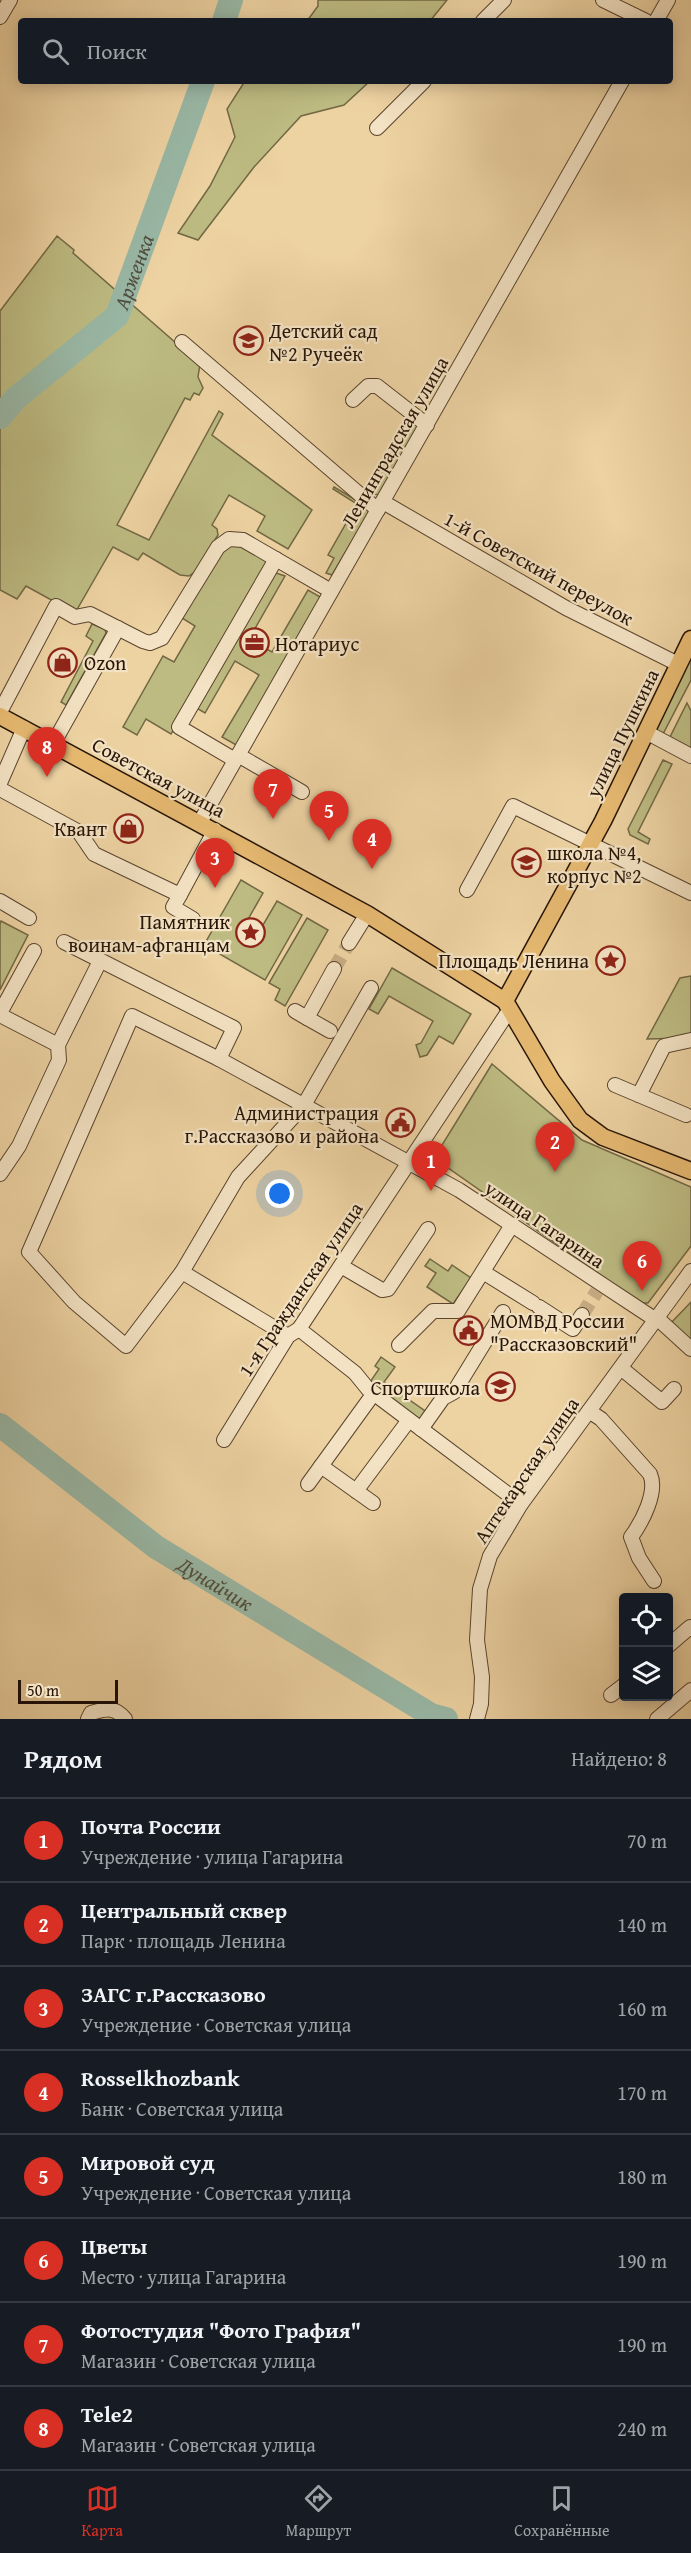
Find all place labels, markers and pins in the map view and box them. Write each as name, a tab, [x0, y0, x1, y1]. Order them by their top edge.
place label: Детский сад №2 Ручеёк	[268, 316, 378, 368]
school or university icon: Детский сад №2 Ручеёк	[232, 325, 264, 357]
office icon: Нотариус	[238, 627, 270, 659]
place label: Нотариус	[275, 629, 360, 658]
shop icon: Ozon	[47, 646, 79, 678]
place label: Ozon	[84, 648, 126, 677]
pin: 8	[28, 728, 66, 777]
pin: 7	[254, 770, 292, 819]
pin: 5	[310, 792, 348, 841]
shop icon: Квант	[112, 812, 144, 844]
place label: Квант	[54, 814, 107, 843]
pin: 4	[352, 820, 392, 869]
pin: 3	[196, 838, 234, 888]
place label: школа №4, корпус №2	[547, 838, 642, 890]
school or university icon: школа №4, корпус №2	[510, 847, 542, 879]
place label: Памятник воинам-афганцам	[68, 907, 231, 959]
place icon: Памятник воинам-афганцам	[235, 916, 267, 948]
place icon: Площадь Ленина	[594, 944, 626, 976]
place label: Площадь Ленина	[439, 946, 589, 975]
place label: Администрация г.Рассказово и района	[185, 1098, 379, 1150]
public building icon: Администрация г.Рассказово и района	[384, 1107, 416, 1139]
pin: 2	[536, 1122, 574, 1172]
pin: 1	[412, 1142, 450, 1191]
pin: 6	[622, 1242, 662, 1291]
place label: МОМВД России "Рассказовский"	[490, 1306, 637, 1358]
public building icon: МОМВД России "Рассказовский"	[453, 1315, 485, 1347]
school or university icon: Спортшкола	[485, 1371, 517, 1403]
place label: Спортшкола	[371, 1373, 480, 1402]

